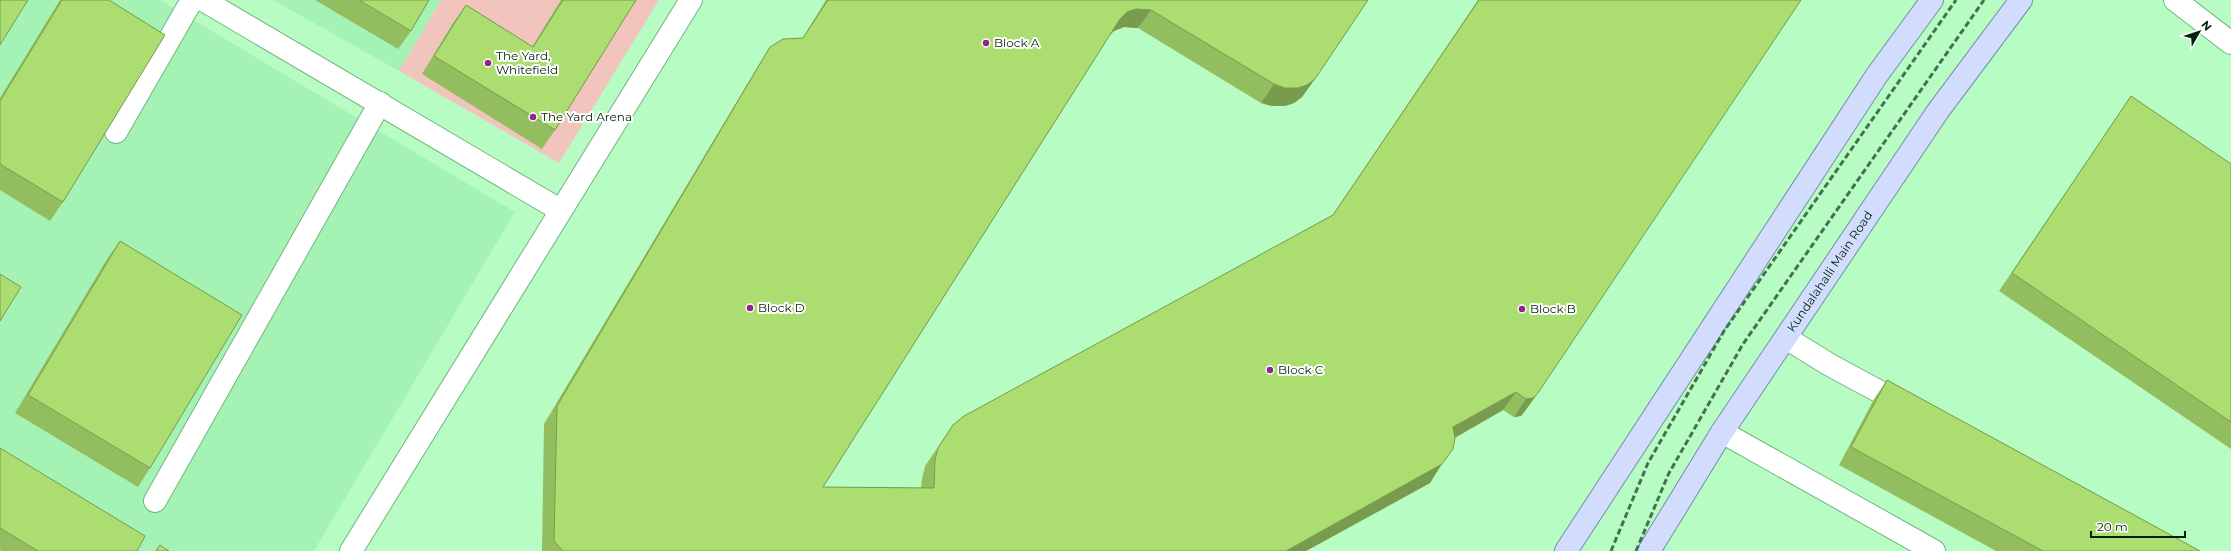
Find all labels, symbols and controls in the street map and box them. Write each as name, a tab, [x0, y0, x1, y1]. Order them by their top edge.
north arrow	[2179, 12, 2219, 52]
text: N	[2199, 18, 2215, 34]
place label: Block A	[994, 35, 1040, 50]
marker: Block A	[981, 38, 991, 48]
place label: The Yard, Whitefield	[496, 48, 558, 77]
marker: The Yard, Whitefield	[483, 58, 493, 68]
place label: The Yard Arena	[541, 109, 632, 124]
marker: The Yard Arena	[528, 112, 538, 122]
street label: Kundalahalli Main Road	[1784, 208, 1876, 335]
place label: Block D	[758, 300, 805, 315]
place label: Block B	[1530, 301, 1576, 316]
marker: Block D	[745, 303, 755, 313]
marker: Block B	[1517, 304, 1527, 314]
place label: Block C	[1278, 362, 1324, 377]
marker: Block C	[1265, 365, 1275, 375]
scale bar	[2091, 513, 2185, 539]
text: 20 m	[2097, 519, 2128, 534]

